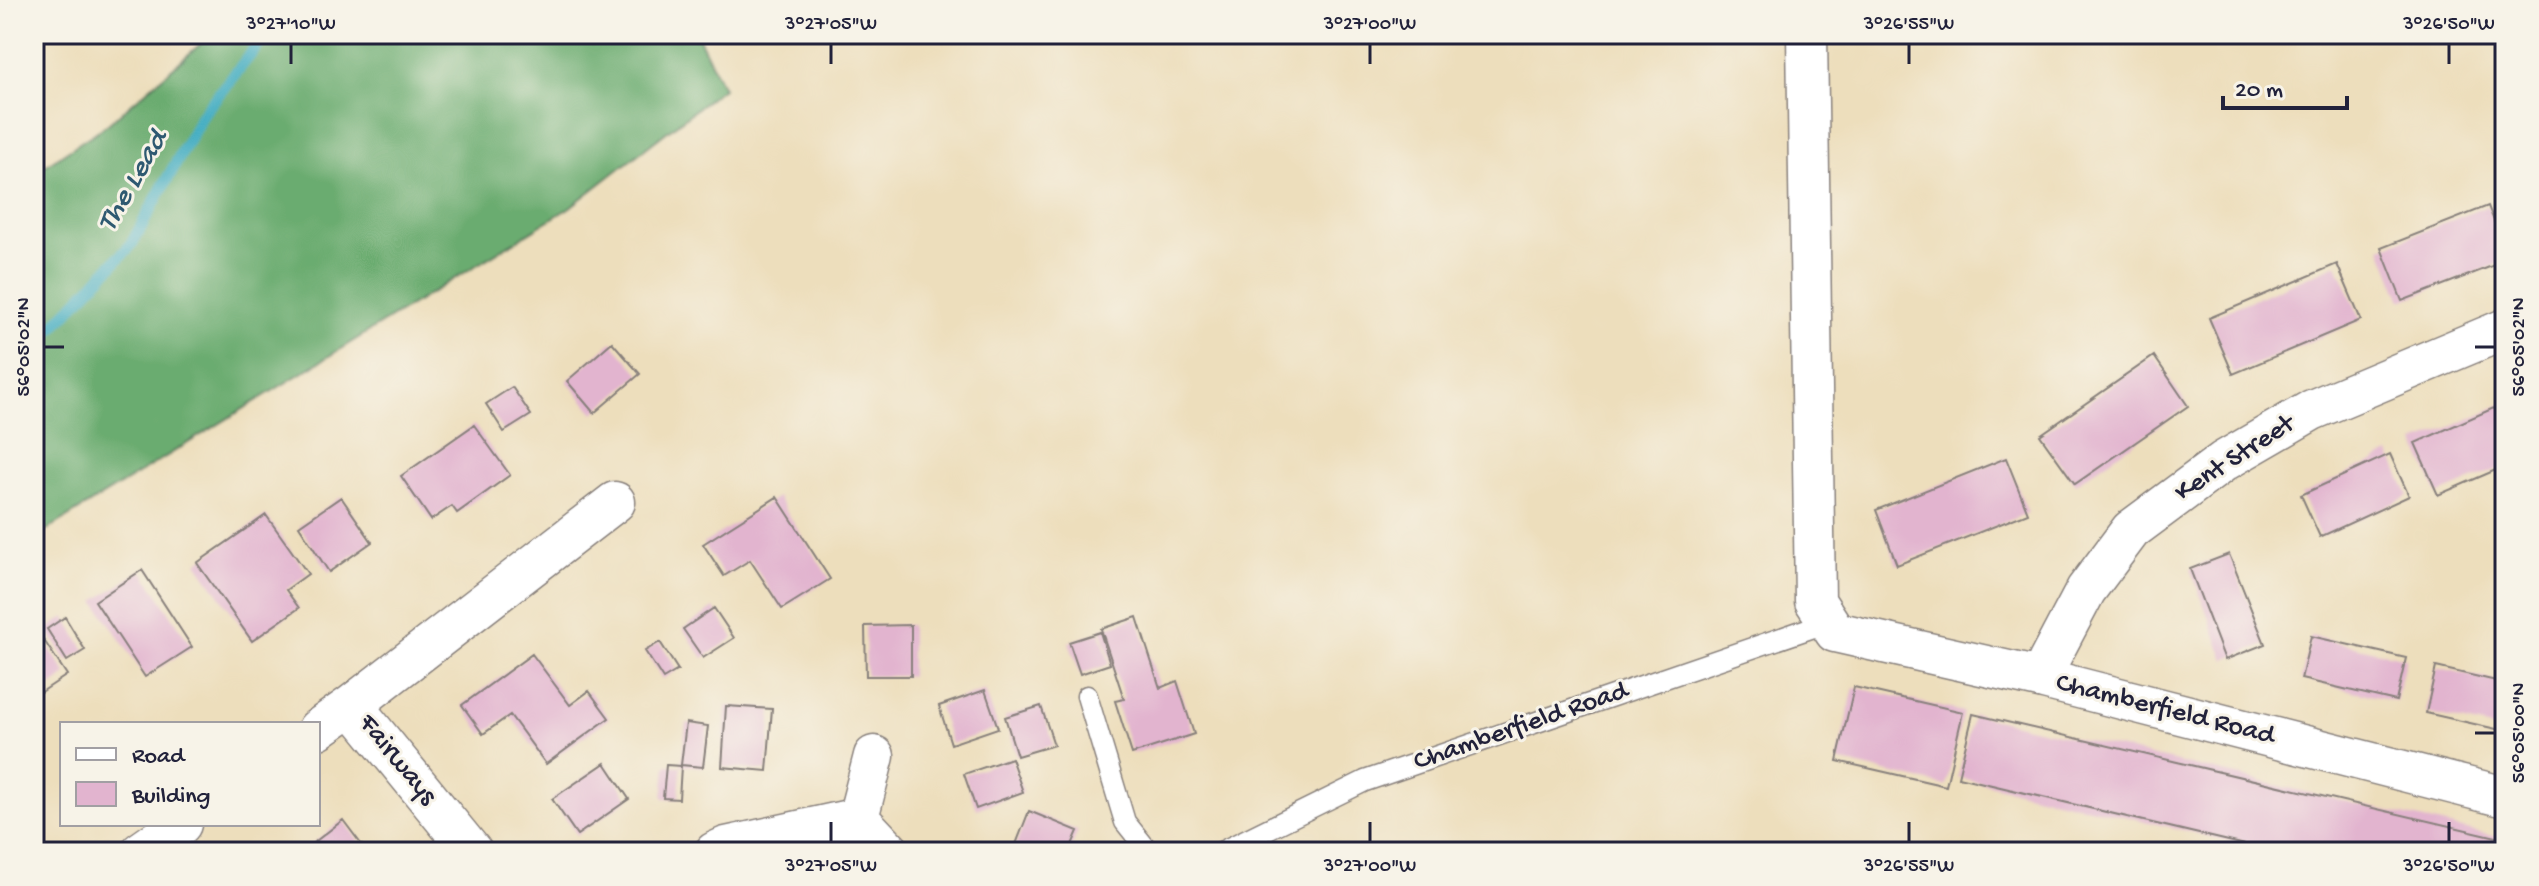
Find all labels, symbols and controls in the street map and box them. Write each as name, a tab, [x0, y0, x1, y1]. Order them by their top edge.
text: 3°27'10"W	[245, 14, 336, 37]
text: 3°27'05"W	[784, 14, 877, 37]
text: 3°27'00"W	[1323, 14, 1416, 37]
text: 3°26'55"W	[1863, 14, 1954, 37]
text: 3°26'50"W	[2402, 14, 2495, 37]
scale bar	[2223, 60, 2347, 110]
text: 20 m	[2235, 77, 2283, 106]
water label: The Lead	[91, 122, 179, 239]
text: 56°05'02"N	[14, 297, 37, 397]
text: 56°05'02"N	[2509, 297, 2532, 397]
street label: Kent Street	[2169, 407, 2303, 510]
street label: Chamberfield Road	[2052, 667, 2280, 754]
street label: Chamberfield Road	[1410, 674, 1635, 779]
text: 56°05'00"N	[2509, 683, 2532, 783]
street label: Fairways	[350, 707, 444, 813]
legend	[60, 722, 320, 826]
text: Road	[132, 743, 186, 772]
text: Building	[131, 783, 210, 812]
text: 3°27'05"W	[784, 856, 877, 879]
text: 3°27'00"W	[1323, 856, 1416, 879]
text: 3°26'55"W	[1863, 856, 1954, 879]
text: 3°26'50"W	[2402, 856, 2495, 879]

